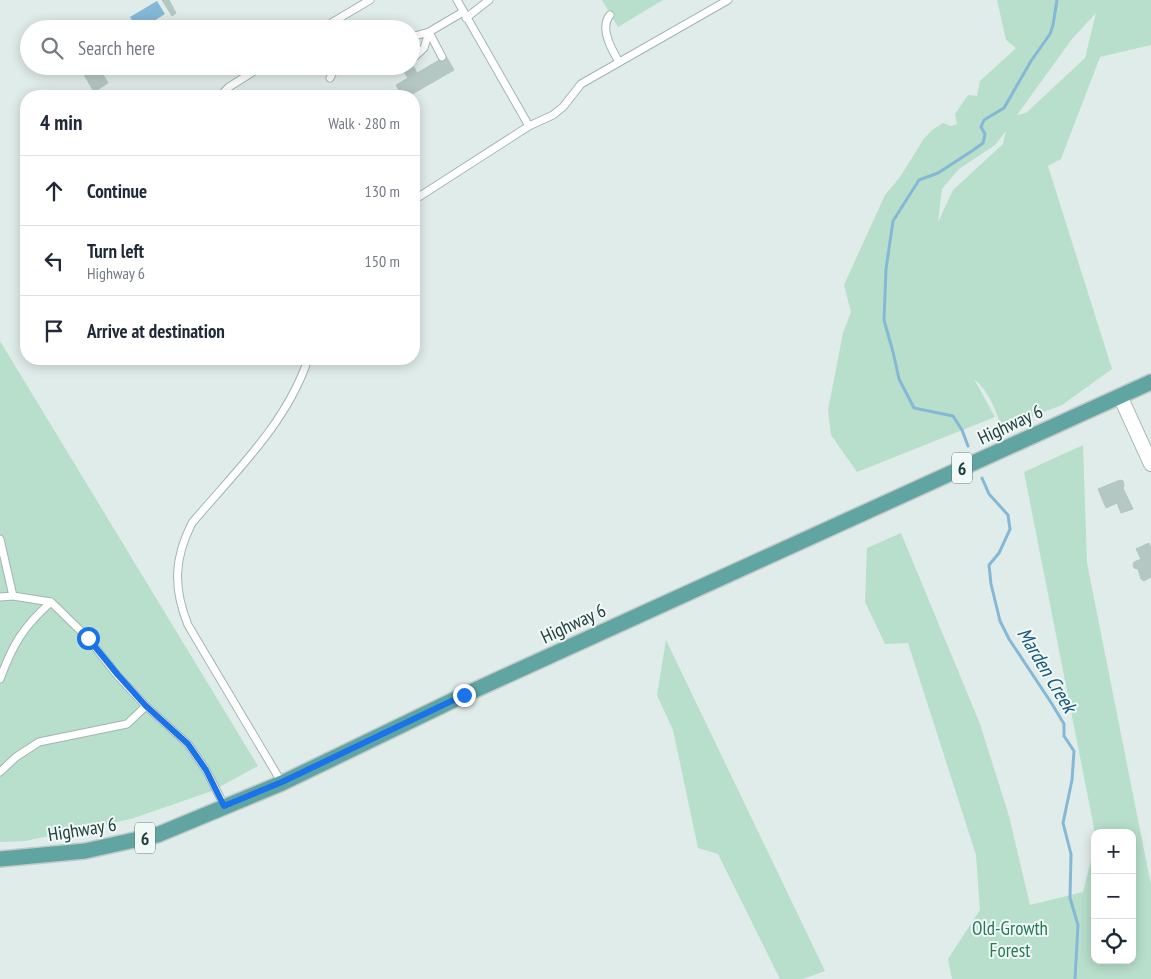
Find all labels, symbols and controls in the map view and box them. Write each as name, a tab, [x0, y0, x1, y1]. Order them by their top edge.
search box	[20, 20, 420, 75]
icon: search	[38, 34, 66, 62]
text: Search here	[78, 36, 155, 60]
text: 4 min	[40, 109, 82, 136]
text: Walk · 280 m	[328, 113, 400, 133]
icon: ahead	[40, 177, 68, 205]
text: Continue	[87, 179, 147, 203]
text: 130 m	[365, 181, 400, 201]
text: Turn left	[87, 239, 144, 263]
icon: left	[40, 247, 68, 275]
text: 150 m	[365, 251, 400, 271]
text: Highway 6	[87, 263, 145, 283]
icon: arrive	[40, 317, 68, 345]
text: Arrive at destination	[87, 319, 225, 343]
street label: Highway 6	[974, 399, 1046, 449]
road number: 6	[952, 452, 972, 483]
street label: Highway 6	[537, 598, 609, 648]
water label: Marden Creek	[1011, 623, 1084, 719]
route start	[77, 627, 100, 650]
route end	[453, 684, 476, 707]
street label: Highway 6	[46, 812, 118, 846]
road number: 6	[135, 822, 155, 854]
map controls	[1091, 829, 1136, 964]
button: +	[1091, 829, 1136, 874]
button: −	[1091, 874, 1136, 919]
park label: Old-Growth Forest	[972, 916, 1048, 962]
button: locate	[1091, 919, 1136, 964]

